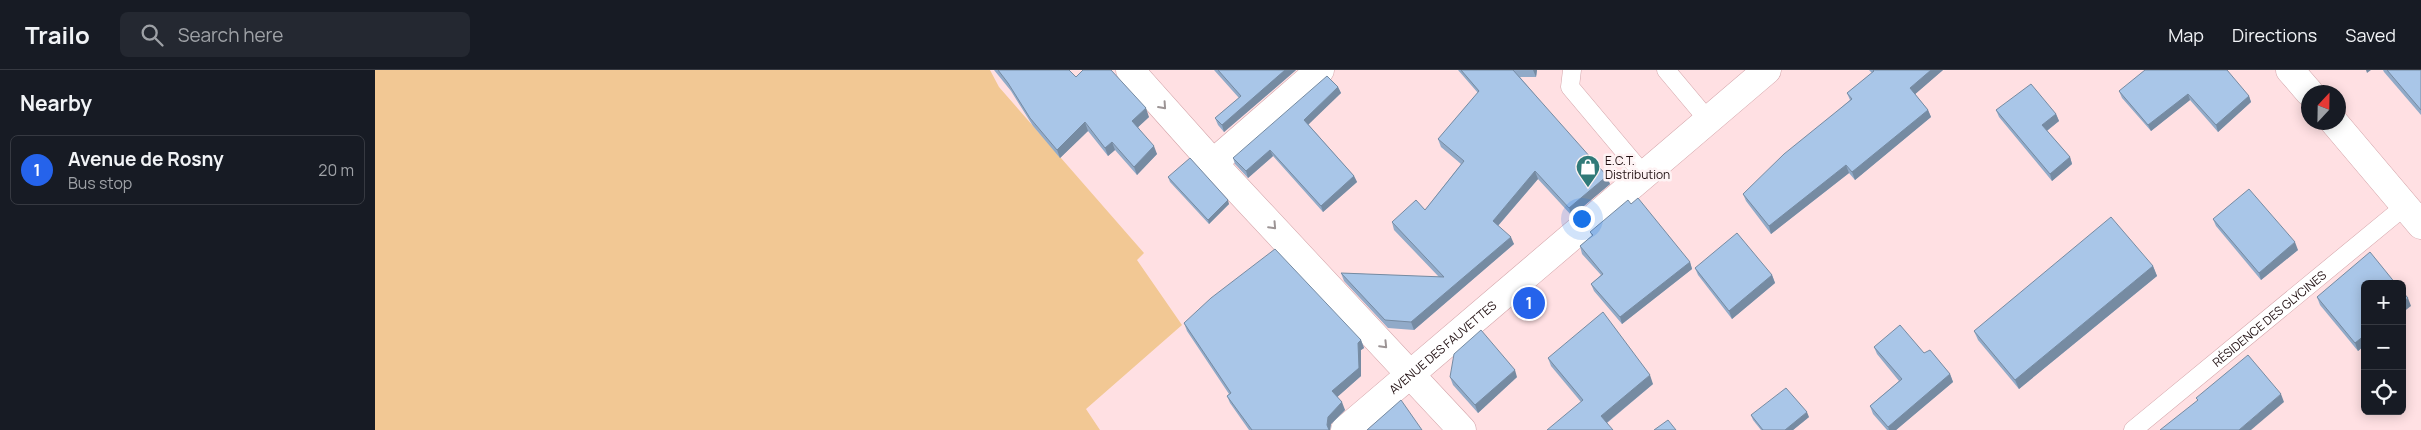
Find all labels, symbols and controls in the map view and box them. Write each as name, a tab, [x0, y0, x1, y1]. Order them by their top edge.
search box	[120, 12, 470, 57]
text: Trailo	[25, 18, 90, 51]
icon: search	[138, 21, 166, 49]
text: Search here	[178, 22, 283, 48]
text: Map	[2168, 23, 2204, 47]
text: Directions	[2232, 23, 2317, 47]
text: Saved	[2345, 23, 2396, 47]
north arrow	[2301, 85, 2346, 130]
text: Nearby	[20, 89, 92, 117]
one-way arrow	[1157, 101, 1166, 110]
text: Avenue de Rosny	[68, 146, 224, 172]
place label: E.C.T. Distribution	[1605, 152, 1670, 183]
shop icon: E.C.T. Distribution	[1575, 154, 1601, 188]
text: 1	[33, 159, 41, 181]
text: 20 m	[318, 159, 354, 181]
text: Bus stop	[68, 172, 132, 194]
your location	[1569, 206, 1595, 232]
one-way arrow	[1267, 220, 1276, 229]
street label: RÉSIDENCE DES GLYCINES	[2208, 266, 2329, 370]
map controls	[2361, 280, 2406, 415]
button: +	[2361, 280, 2406, 325]
pin: 1	[1513, 284, 1545, 322]
street label: AVENUE DES FAUVETTES	[1385, 296, 1500, 398]
button: −	[2361, 325, 2406, 370]
one-way arrow	[1378, 339, 1387, 348]
button: locate	[2361, 370, 2406, 415]

